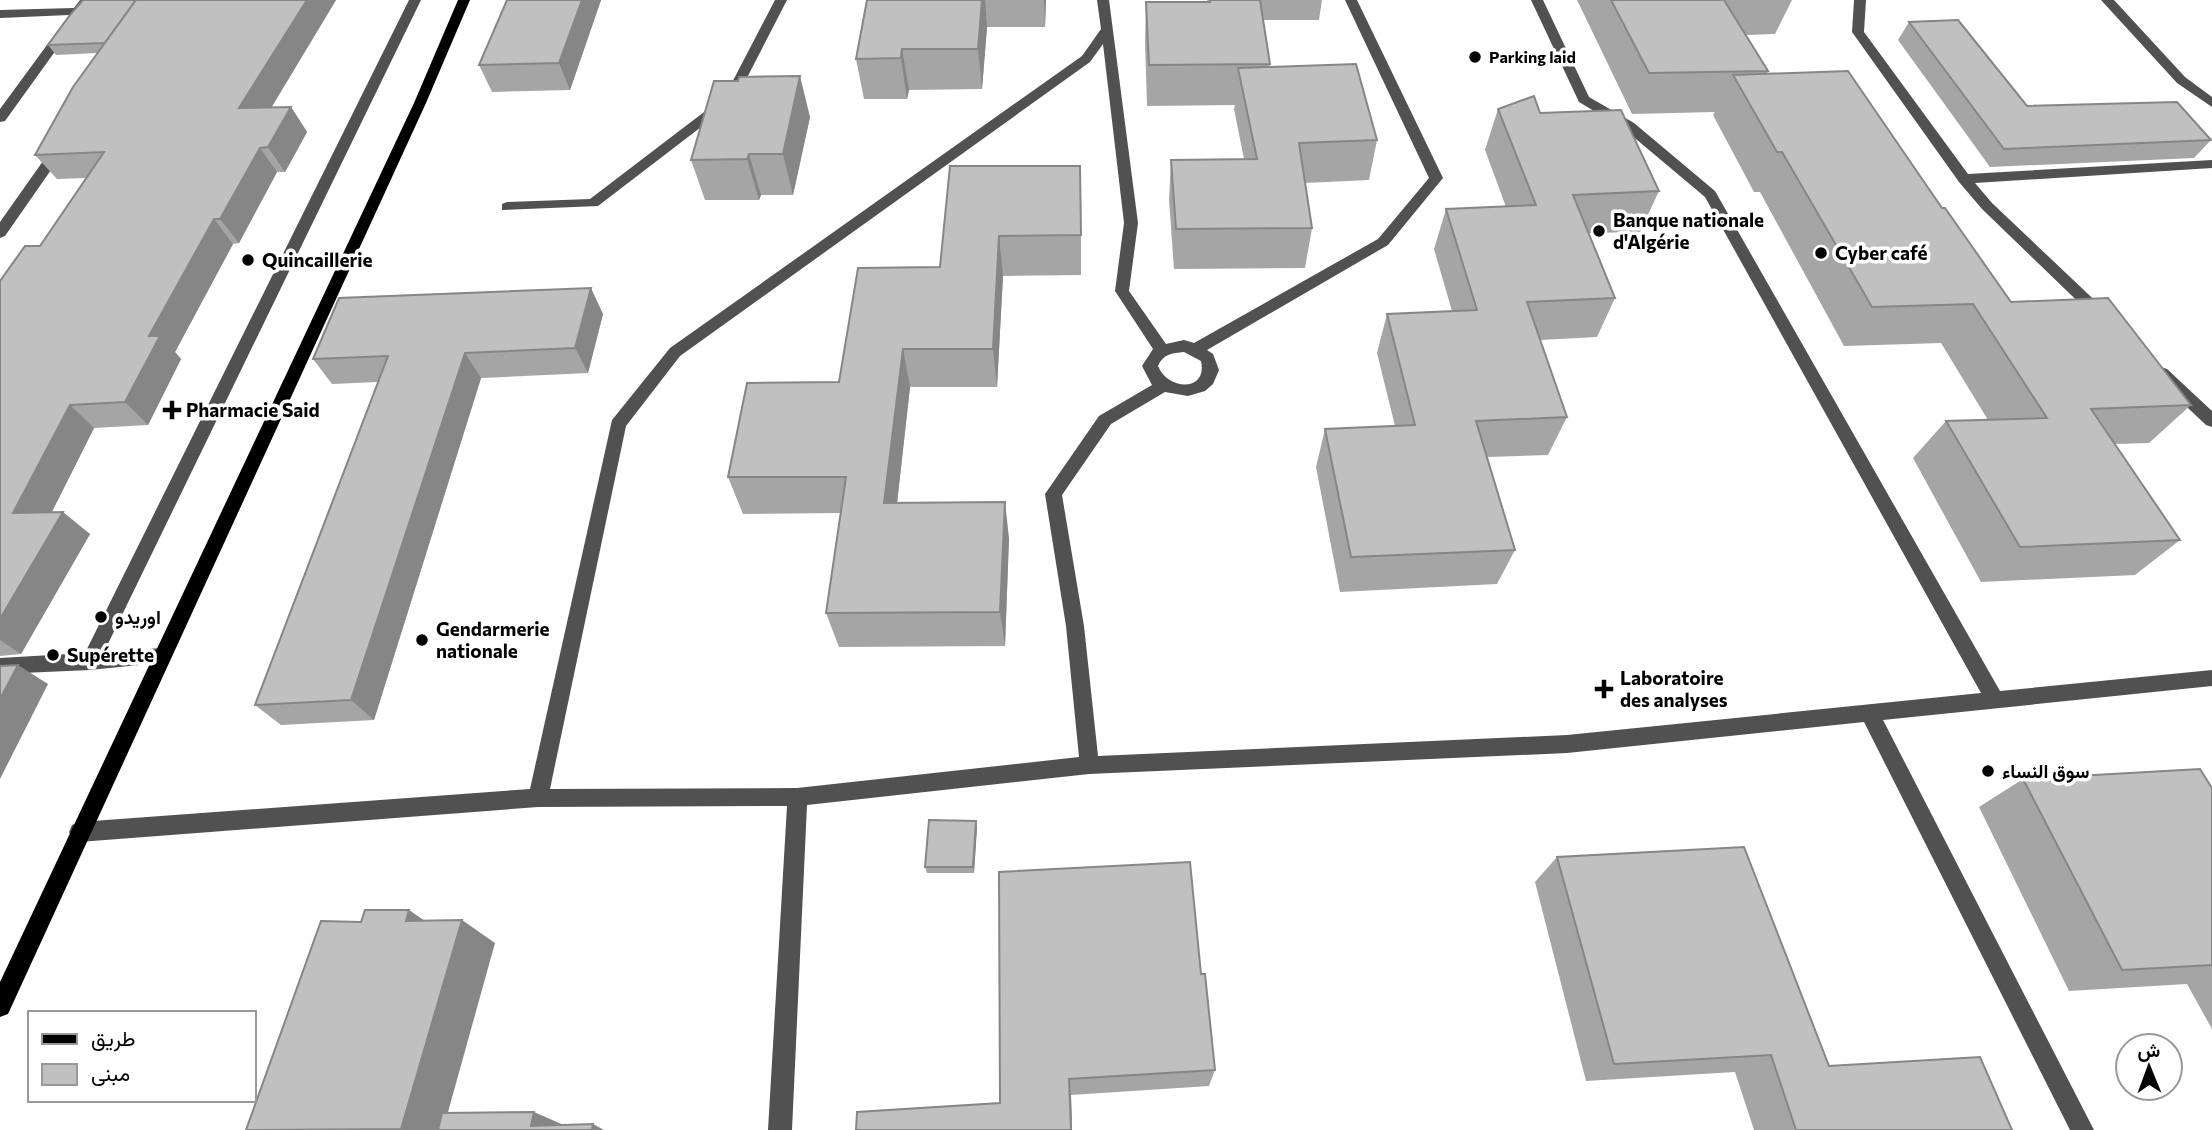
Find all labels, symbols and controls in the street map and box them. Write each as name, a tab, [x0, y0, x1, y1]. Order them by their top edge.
place label: Parking laid	[1489, 47, 1576, 66]
marker: Parking laid	[1467, 49, 1483, 65]
place label: Banque nationale d'Algérie	[1613, 208, 1764, 253]
marker: Banque nationale d'Algérie	[1591, 223, 1607, 239]
place label: Cyber café	[1835, 241, 1927, 264]
marker: Cyber café	[1813, 245, 1829, 261]
place label: Quincaillerie	[262, 248, 373, 271]
marker: Quincaillerie	[240, 252, 256, 268]
place label: Pharmacie Said	[186, 398, 320, 421]
marker: Pharmacie Said	[164, 402, 180, 418]
place label: اوريدو	[115, 605, 161, 630]
marker: اوريدو	[93, 609, 109, 625]
place label: Gendarmerie nationale	[436, 617, 550, 662]
marker: Gendarmerie nationale	[414, 632, 430, 648]
place label: Supérette	[67, 643, 154, 666]
marker: Supérette	[45, 647, 61, 663]
place label: Laboratoire des analyses	[1620, 666, 1728, 711]
marker: Laboratoire des analyses	[1594, 679, 1614, 699]
place label: سوق النساء	[2002, 759, 2089, 784]
marker: سوق النساء	[1980, 763, 1996, 779]
legend	[28, 1011, 256, 1102]
text: طريق	[91, 1025, 136, 1052]
north arrow	[2114, 1032, 2184, 1102]
text: ش	[2137, 1038, 2160, 1062]
text: مبنى	[91, 1060, 130, 1086]

